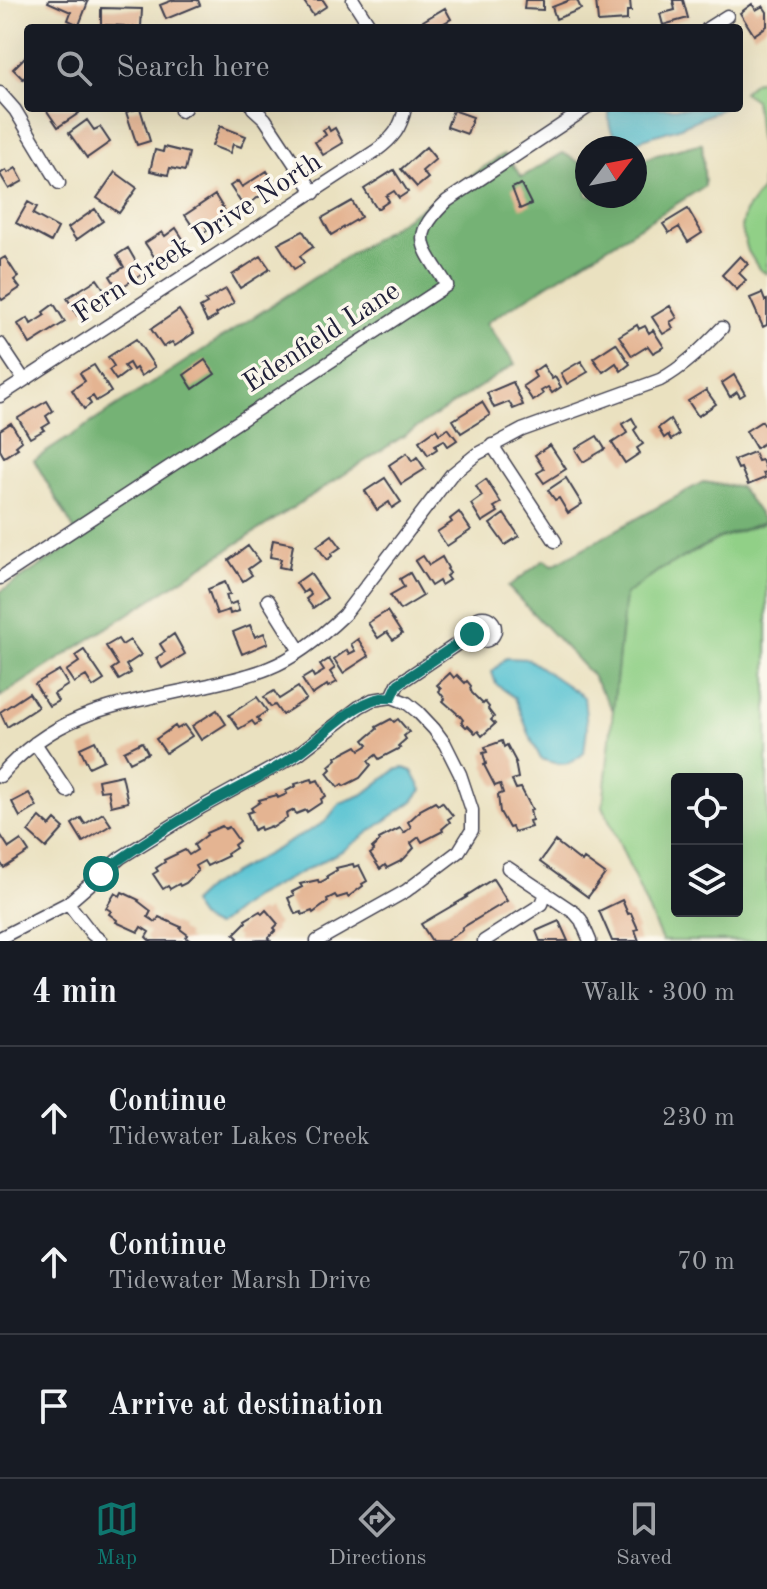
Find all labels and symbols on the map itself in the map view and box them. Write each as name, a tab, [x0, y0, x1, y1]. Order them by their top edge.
north arrow	[575, 136, 647, 208]
street label: Fern Creek Drive North	[69, 148, 327, 330]
street label: Edenfield Lane	[239, 277, 405, 399]
route end	[454, 616, 490, 652]
route start	[83, 856, 119, 892]

